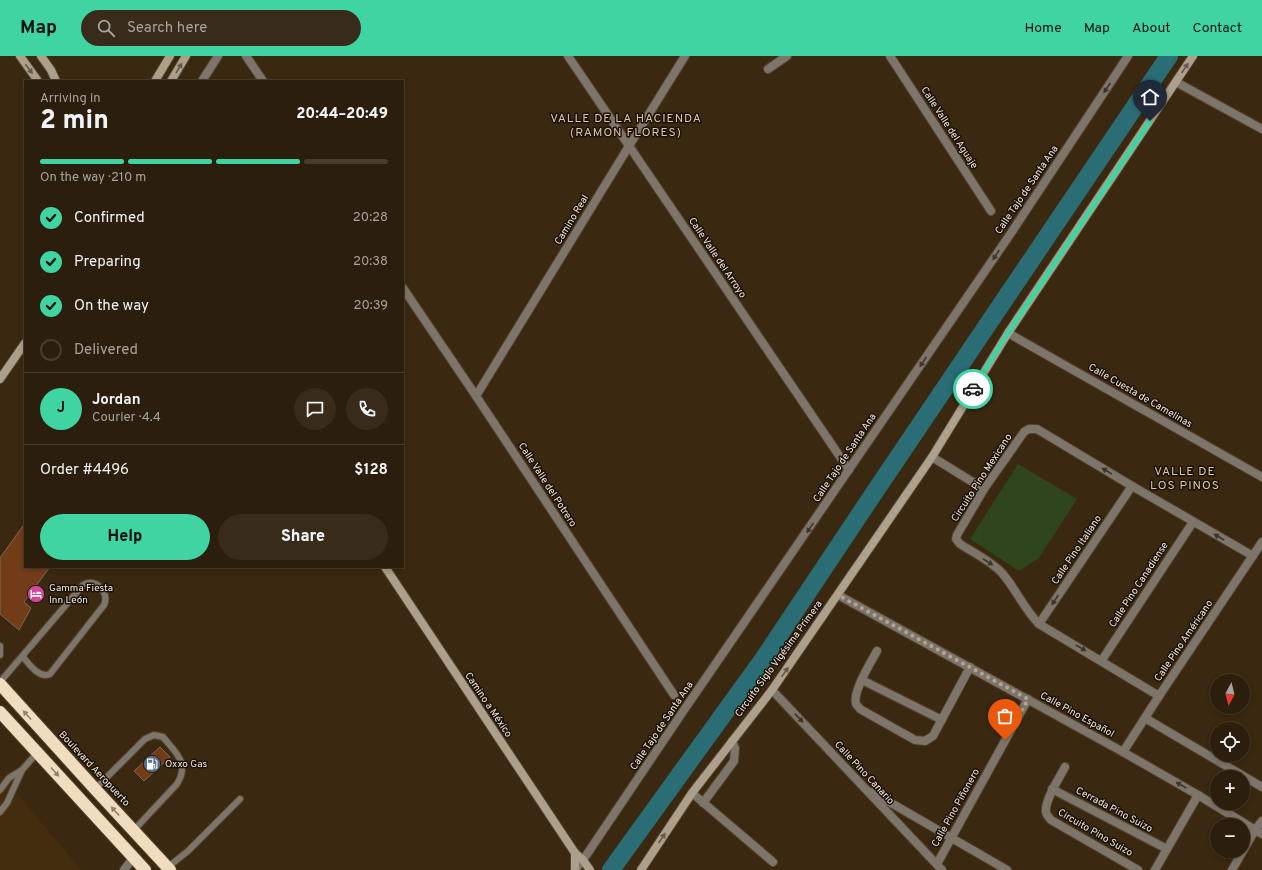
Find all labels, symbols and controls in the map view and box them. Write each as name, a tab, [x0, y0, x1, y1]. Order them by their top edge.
search box	[81, 10, 361, 46]
text: Map	[20, 16, 57, 40]
icon: search	[95, 17, 117, 39]
text: Search here	[127, 19, 207, 38]
text: Home	[1025, 20, 1062, 37]
text: Map	[1084, 20, 1110, 37]
text: About	[1132, 20, 1171, 37]
text: Contact	[1193, 20, 1242, 37]
one-way arrow	[25, 63, 33, 74]
one-way arrow	[175, 63, 182, 74]
one-way arrow	[1181, 63, 1189, 73]
pin	[1133, 80, 1167, 121]
one-way arrow	[1103, 83, 1110, 94]
street label: Calle Valle del Aguaje	[918, 84, 980, 172]
icon: home	[1139, 86, 1161, 108]
text: Arriving in	[40, 91, 101, 107]
text: 2 min	[40, 105, 109, 138]
text: 20:44–20:49	[296, 105, 388, 124]
district label: VALLE DE LA HACIENDA (RAMON FLORES)	[550, 111, 702, 141]
street label: Calle Tajo de Santa Ana	[992, 143, 1062, 237]
text: On the way · 210 m	[40, 170, 146, 186]
street label: Camino Real	[552, 193, 592, 247]
icon: check	[40, 207, 62, 229]
text: Confirmed	[74, 209, 145, 228]
text: 20:28	[353, 210, 388, 226]
street label: Calle Valle del Arroyo	[685, 215, 749, 301]
one-way arrow	[992, 250, 1000, 260]
icon: check	[40, 251, 62, 273]
text: Preparing	[74, 253, 141, 272]
text: 20:38	[353, 254, 388, 270]
icon: check	[40, 295, 62, 317]
text: On the way	[74, 297, 149, 316]
text: 20:39	[353, 298, 388, 314]
text: Delivered	[74, 341, 138, 360]
one-way arrow	[919, 357, 926, 368]
street label: Calle Cuesta de Camelinas	[1086, 361, 1195, 431]
courier	[953, 369, 993, 409]
icon: car	[962, 378, 984, 400]
button: chat	[294, 388, 336, 430]
button: phone	[346, 388, 388, 430]
text: Jordan	[92, 391, 141, 410]
text: J	[57, 399, 65, 418]
text: Courier · 4.4	[92, 410, 161, 426]
street label: Calle Tajo de Santa Ana	[810, 411, 880, 505]
street label: Circuito Pino Mexicano	[949, 431, 1016, 524]
street label: Calle Valle del Potrero	[515, 440, 579, 530]
text: Order #4496	[40, 461, 129, 480]
text: $128	[354, 461, 388, 480]
district label: VALLE DE LOS PINOS	[1150, 464, 1220, 494]
one-way arrow	[1101, 468, 1113, 475]
street label: Calle Pino Italiano	[1049, 512, 1105, 587]
button: Help	[40, 514, 210, 560]
button: Share	[218, 514, 388, 560]
one-way arrow	[806, 522, 814, 533]
one-way arrow	[1213, 533, 1225, 540]
street label: Calle Pino Canadiense	[1106, 540, 1172, 630]
one-way arrow	[983, 558, 993, 566]
place label: Gamma Fiesta Inn León	[49, 582, 113, 607]
hotel icon: Gamma Fiesta Inn León	[26, 584, 46, 604]
one-way arrow	[1051, 595, 1059, 605]
street label: Calle Pino Américano	[1152, 597, 1216, 684]
street label: Circuito Siglo Vigésima Primera	[732, 598, 826, 720]
one-way arrow	[1075, 645, 1087, 652]
one-way arrow	[781, 667, 789, 677]
street label: Camino a México	[461, 670, 515, 740]
north arrow	[1210, 674, 1250, 714]
map controls	[1210, 674, 1250, 858]
street label: Calle Tajo de Santa Ana	[627, 679, 697, 773]
street label: Calle Pino Español	[1038, 689, 1116, 741]
pin	[988, 699, 1022, 740]
icon: bag	[994, 705, 1016, 727]
one-way arrow	[23, 709, 32, 720]
one-way arrow	[794, 714, 803, 723]
button: locate	[1210, 722, 1250, 762]
street label: Boulevard Aeropuerto	[56, 729, 133, 810]
street label: Calle Pino Canario	[831, 739, 897, 808]
fuel station icon: Oxxo Gas	[142, 754, 162, 774]
place label: Oxxo Gas	[165, 758, 207, 771]
one-way arrow	[50, 766, 59, 777]
street label: Calle Pino Piñonero	[929, 766, 983, 850]
button: +	[1210, 770, 1250, 810]
one-way arrow	[1175, 781, 1187, 788]
street label: Cerrada Pino Suizo	[1073, 784, 1155, 836]
one-way arrow	[110, 806, 120, 816]
street label: Circuito Pino Suizo	[1055, 806, 1135, 860]
button: −	[1210, 818, 1250, 858]
one-way arrow	[659, 832, 666, 843]

